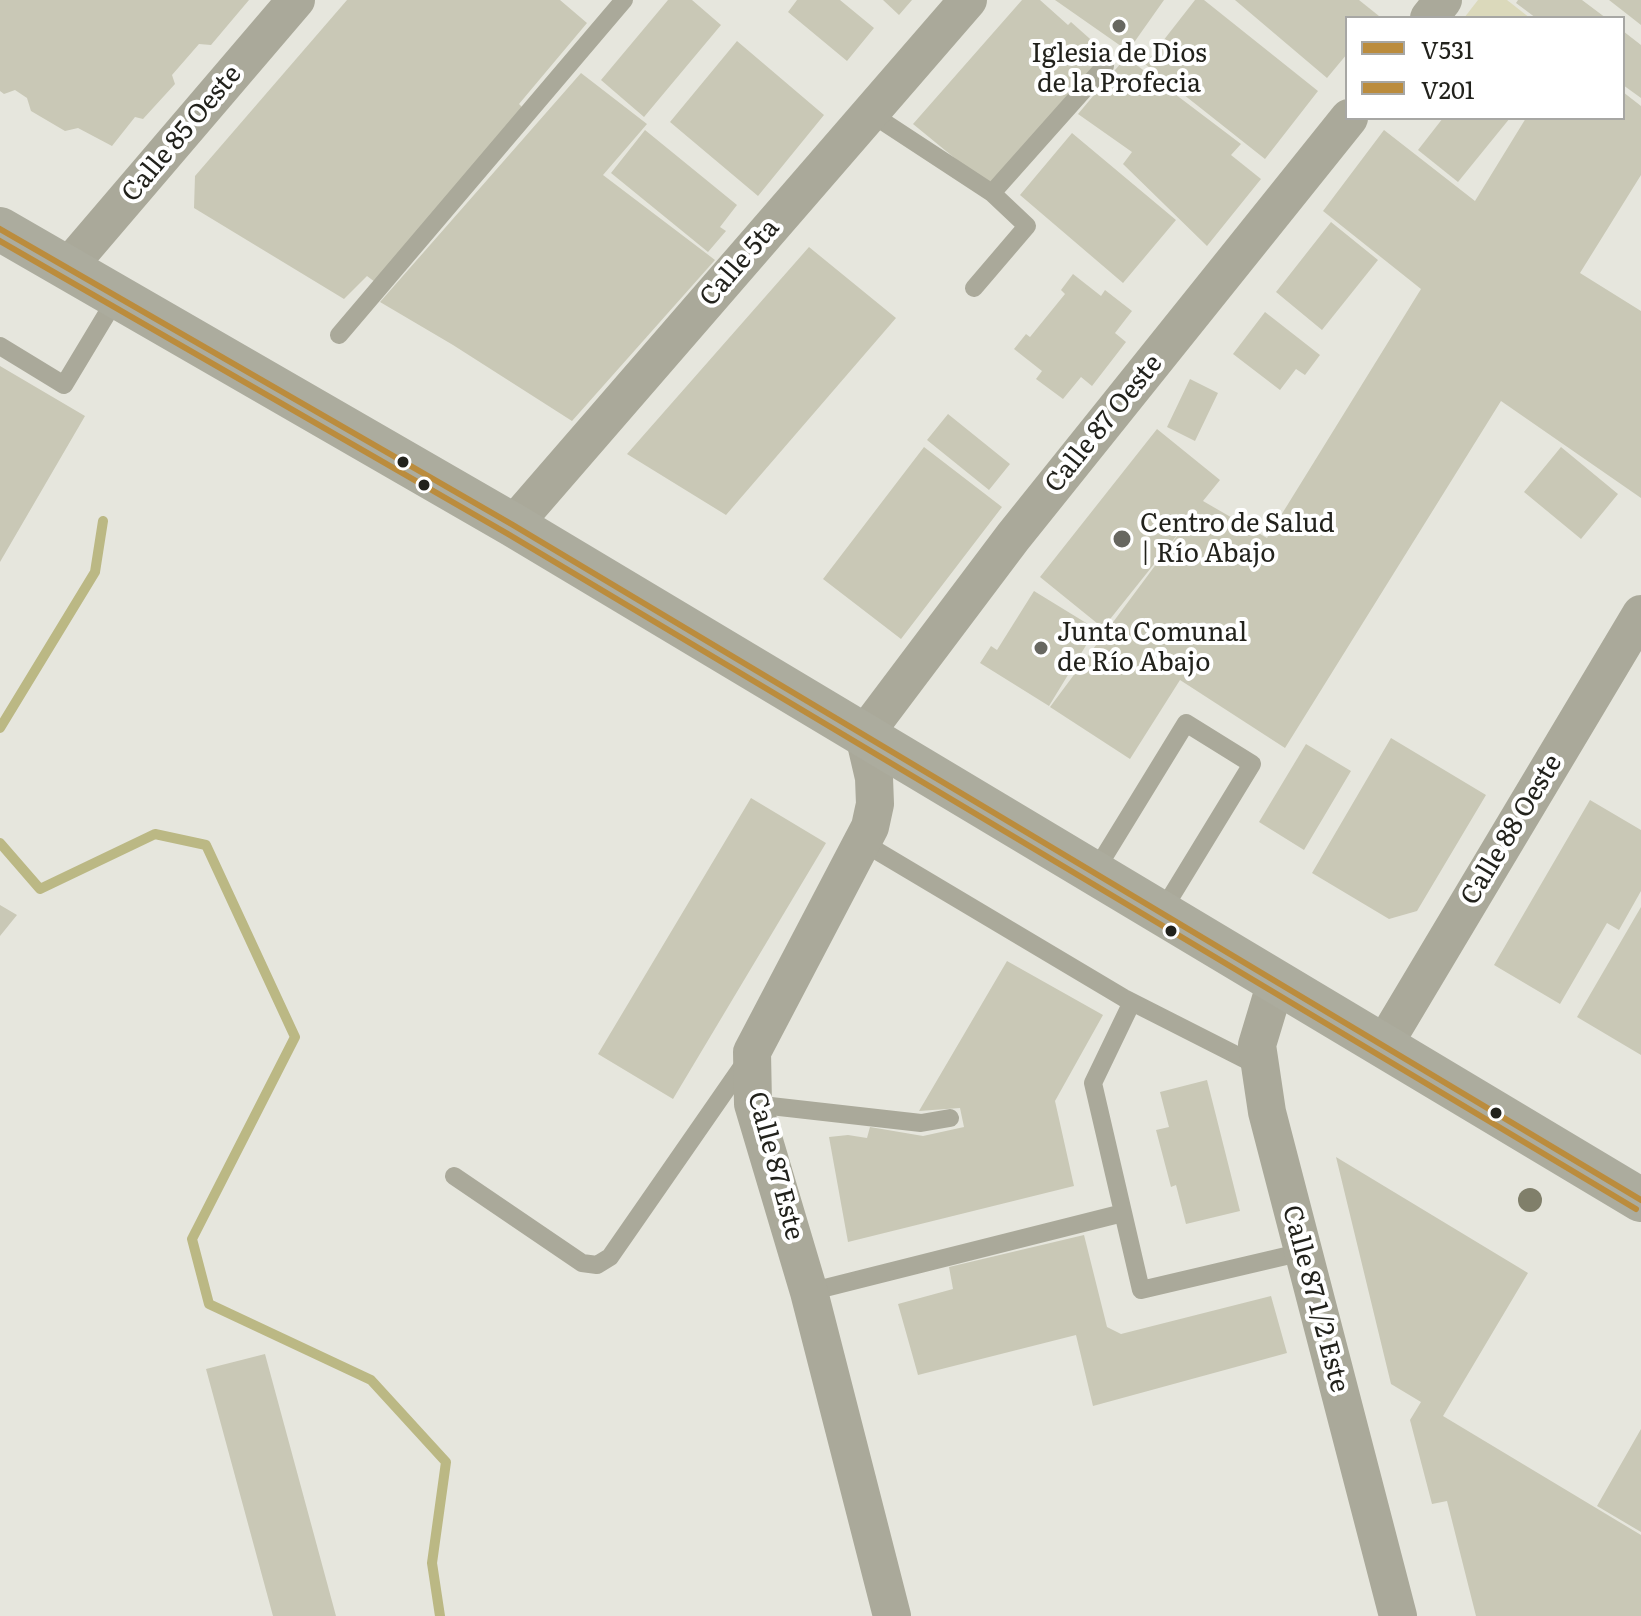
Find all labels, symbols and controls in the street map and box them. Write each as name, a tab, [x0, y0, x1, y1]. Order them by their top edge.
legend	[1345, 16, 1625, 120]
marker: Iglesia de Dios de la Profecia	[1110, 17, 1128, 35]
text: V531	[1421, 31, 1474, 66]
place label: Iglesia de Dios de la Profecia	[1031, 38, 1207, 100]
street label: Calle 85 Oeste	[116, 59, 248, 209]
text: V201	[1421, 71, 1475, 106]
street label: Calle 5ta	[694, 213, 786, 313]
street label: Calle 87 Oeste	[1039, 349, 1169, 499]
unlabelled marker	[395, 454, 411, 470]
unlabelled marker	[416, 477, 432, 493]
place label: Centro de Salud | Río Abajo	[1140, 508, 1335, 570]
marker: Centro de Salud | Río Abajo	[1111, 528, 1133, 550]
place label: Junta Comunal de Río Abajo	[1057, 617, 1247, 678]
marker: Junta Comunal de Río Abajo	[1032, 639, 1050, 657]
street label: Calle 88 Oeste	[1455, 749, 1569, 911]
unlabelled marker	[1163, 923, 1179, 939]
street label: Calle 87 Este	[740, 1088, 810, 1244]
unlabelled marker	[1488, 1105, 1504, 1121]
street label: Calle 87 1/2 Este	[1275, 1202, 1355, 1396]

